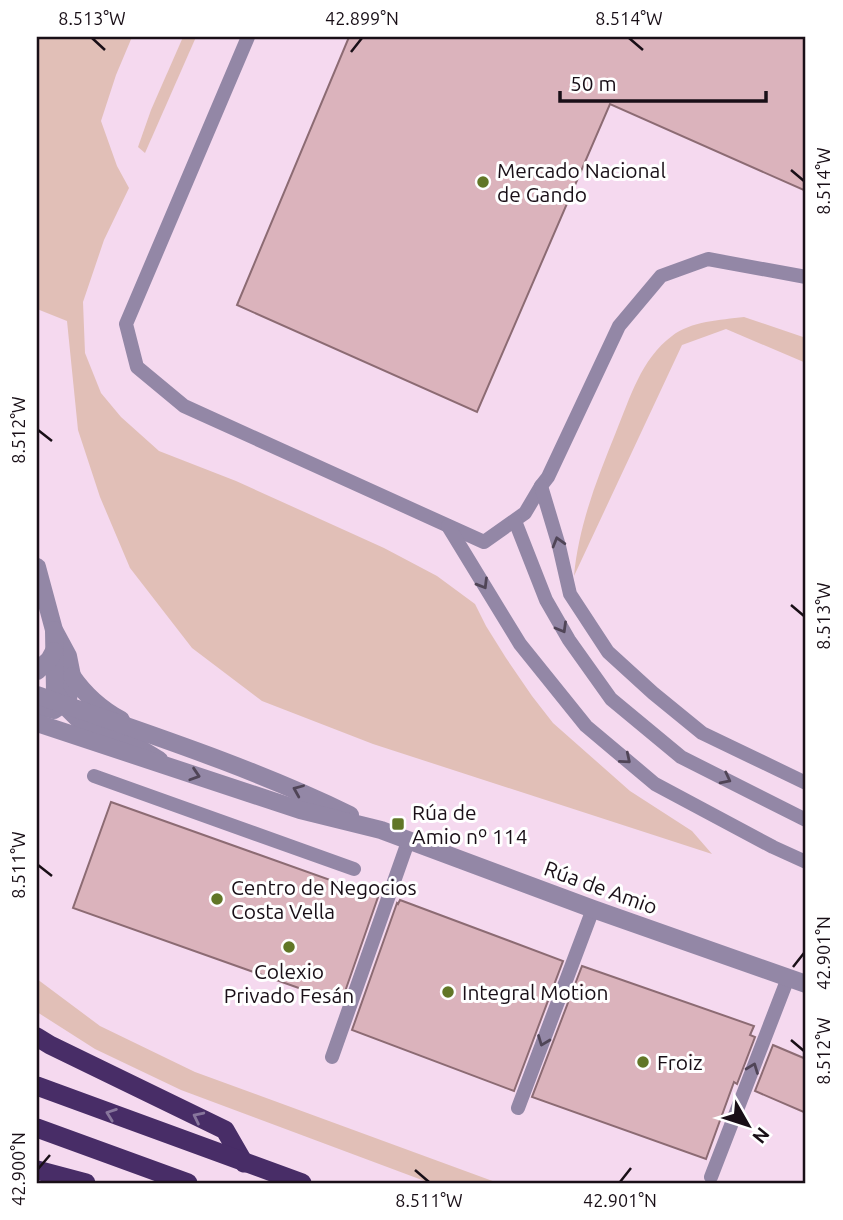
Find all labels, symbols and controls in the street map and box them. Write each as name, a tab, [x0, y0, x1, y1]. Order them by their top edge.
text: 8.513°W	[58, 8, 126, 28]
text: 42.899°N	[325, 8, 399, 28]
text: 8.514°W	[595, 8, 663, 28]
scale bar	[560, 60, 766, 104]
text: 50 m	[570, 71, 617, 95]
text: 8.514°W	[813, 147, 833, 215]
place label: Mercado Nacional de Gando	[497, 158, 666, 206]
marker: Mercado Nacional de Gando	[475, 174, 491, 190]
text: 8.512°W	[8, 396, 28, 464]
one-way arrow	[551, 536, 566, 548]
one-way arrow	[475, 577, 488, 590]
text: 8.513°W	[813, 582, 833, 650]
one-way arrow	[554, 620, 567, 633]
one-way arrow	[618, 751, 631, 763]
one-way arrow	[188, 767, 200, 781]
one-way arrow	[719, 771, 731, 785]
one-way arrow	[292, 784, 305, 798]
place label: Rúa de Amio nº 114	[412, 800, 528, 848]
marker: Rúa de Amio nº 114	[390, 816, 406, 832]
text: 8.511°W	[8, 831, 28, 899]
street label: Rúa de Amio	[541, 855, 661, 919]
place label: Centro de Negocios Costa Vella	[231, 875, 417, 923]
marker: Centro de Negocios Costa Vella	[209, 891, 225, 907]
text: 42.901°N	[813, 916, 833, 990]
marker: Colexio Privado Fesán	[281, 939, 297, 955]
place label: Colexio Privado Fesán	[224, 959, 354, 1007]
place label: Integral Motion	[462, 980, 608, 1004]
marker: Integral Motion	[440, 984, 456, 1000]
text: 8.512°W	[813, 1017, 833, 1085]
one-way arrow	[538, 1035, 552, 1047]
place label: Froiz	[657, 1050, 703, 1074]
marker: Froiz	[635, 1054, 651, 1070]
one-way arrow	[745, 1062, 759, 1074]
north arrow	[714, 1090, 784, 1160]
one-way arrow	[106, 1108, 118, 1122]
one-way arrow	[193, 1111, 205, 1125]
text: N	[748, 1123, 774, 1148]
text: 42.900°N	[8, 1132, 28, 1206]
text: 8.511°W	[395, 1190, 463, 1210]
text: 42.901°N	[583, 1190, 657, 1210]

